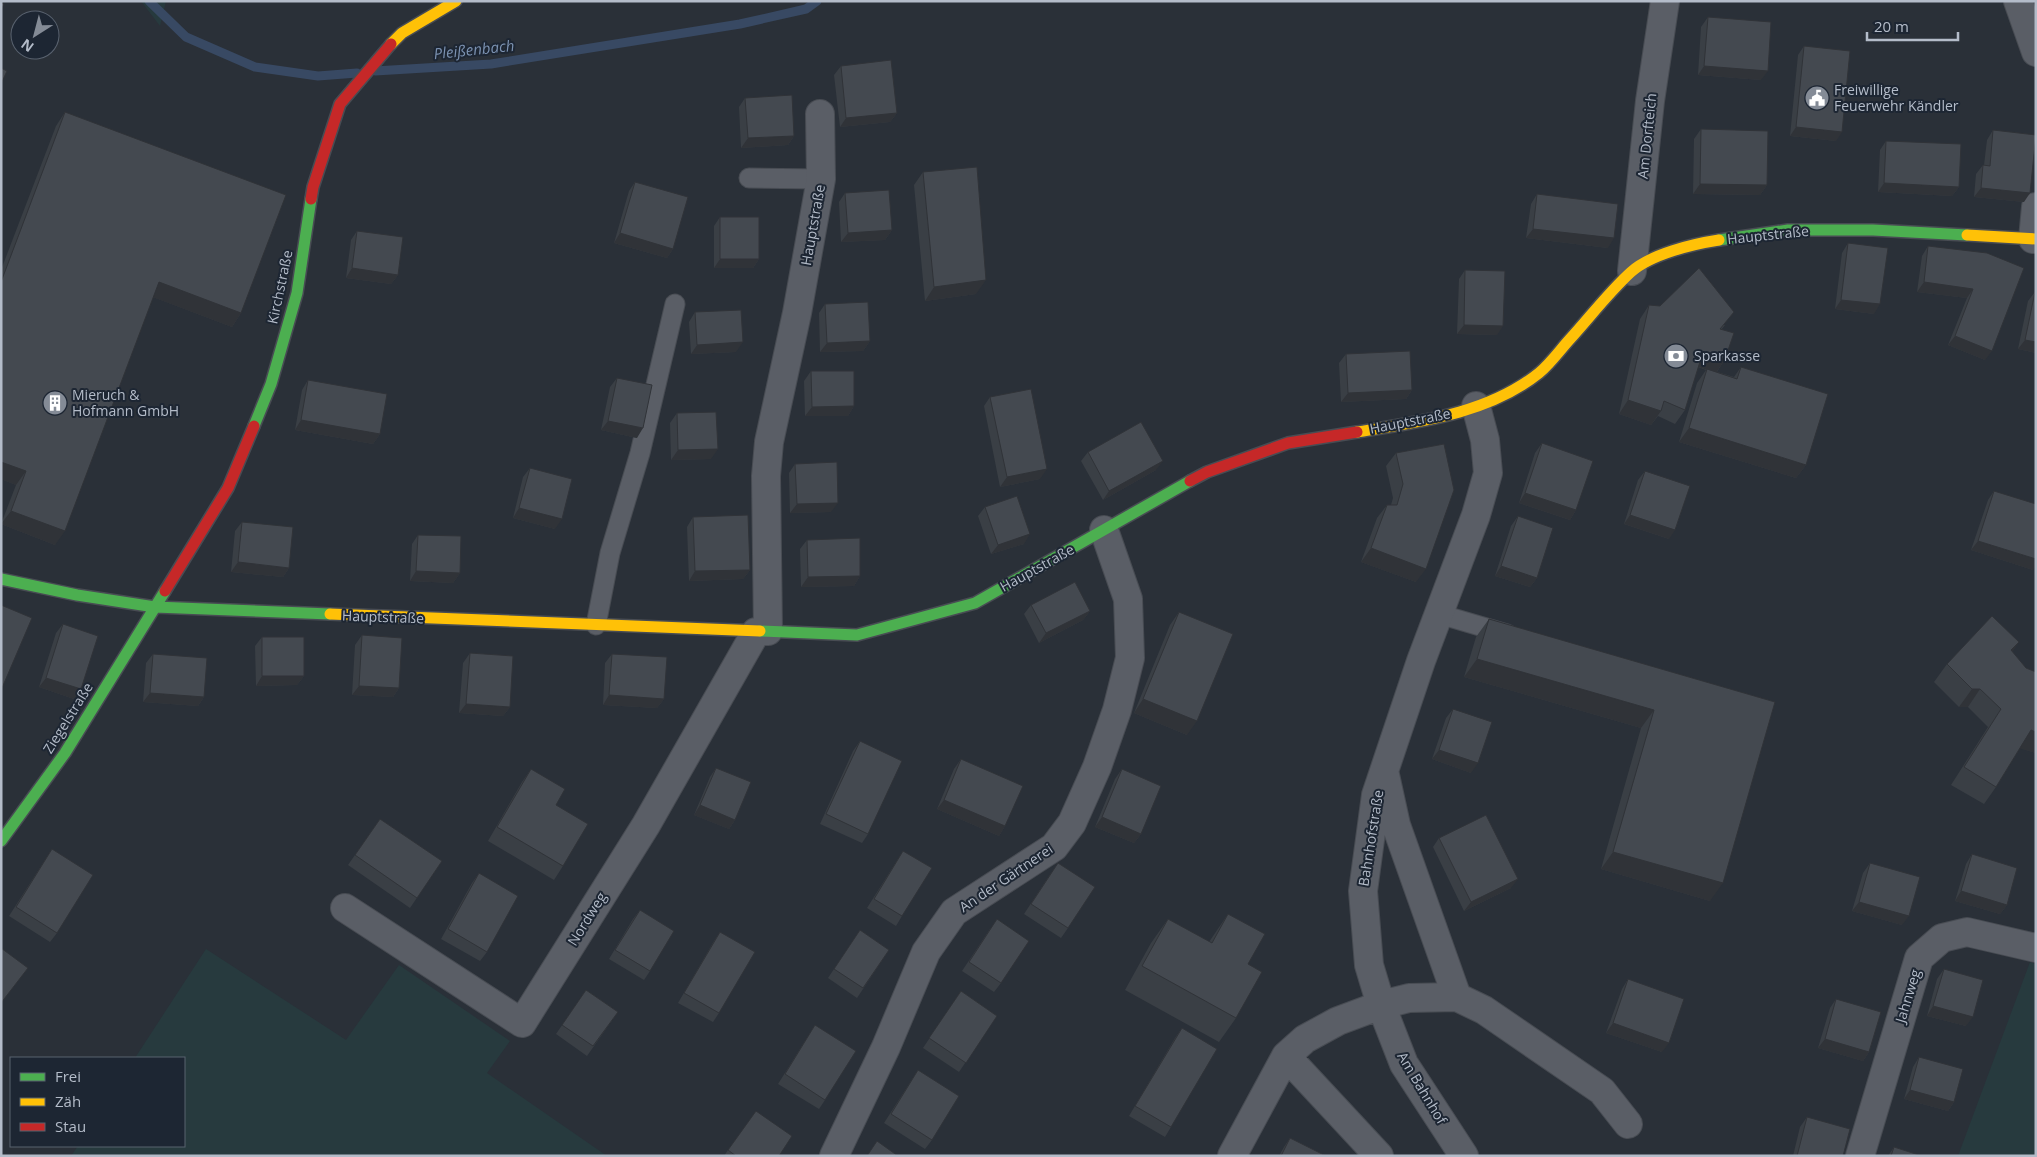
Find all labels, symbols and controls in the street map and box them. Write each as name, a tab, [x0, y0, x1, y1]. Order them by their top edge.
north arrow	[10, 10, 60, 60]
scale bar	[1867, 10, 1958, 42]
text: 20 m	[1874, 16, 1909, 36]
text: N	[17, 35, 37, 57]
water label: Pleißenbach	[433, 35, 515, 63]
place label: Freiwillige Feuerwehr Kändler	[1834, 80, 1959, 115]
public building icon: Freiwillige Feuerwehr Kändler	[1804, 85, 1830, 111]
street label: Am Dorfteich	[1633, 92, 1660, 180]
street label: Hauptstraße	[796, 183, 829, 267]
street label: Hauptstraße	[1726, 221, 1810, 248]
street label: Kirchstraße	[262, 248, 297, 325]
bank icon: Sparkasse	[1663, 343, 1689, 369]
place label: Sparkasse	[1694, 346, 1760, 365]
place label: Mieruch & Hofmann GmbH	[72, 385, 179, 420]
building icon: Mieruch & Hofmann GmbH	[42, 390, 68, 416]
street label: Hauptstraße	[1368, 403, 1452, 438]
street label: Hauptstraße	[996, 539, 1077, 596]
street label: Hauptstraße	[342, 606, 424, 627]
street label: Ziegelstraße	[38, 679, 97, 757]
street label: Bahnhofstraße	[1354, 788, 1388, 888]
street label: An der Gärtnerei	[955, 839, 1056, 916]
street label: Nordweg	[563, 888, 611, 949]
street label: Jahnweg	[1890, 966, 1925, 1027]
street label: Am Bahnhof	[1393, 1048, 1452, 1129]
legend	[10, 1057, 185, 1147]
text: Frei	[55, 1066, 81, 1086]
text: Zäh	[55, 1091, 81, 1111]
text: Stau	[55, 1116, 86, 1136]

